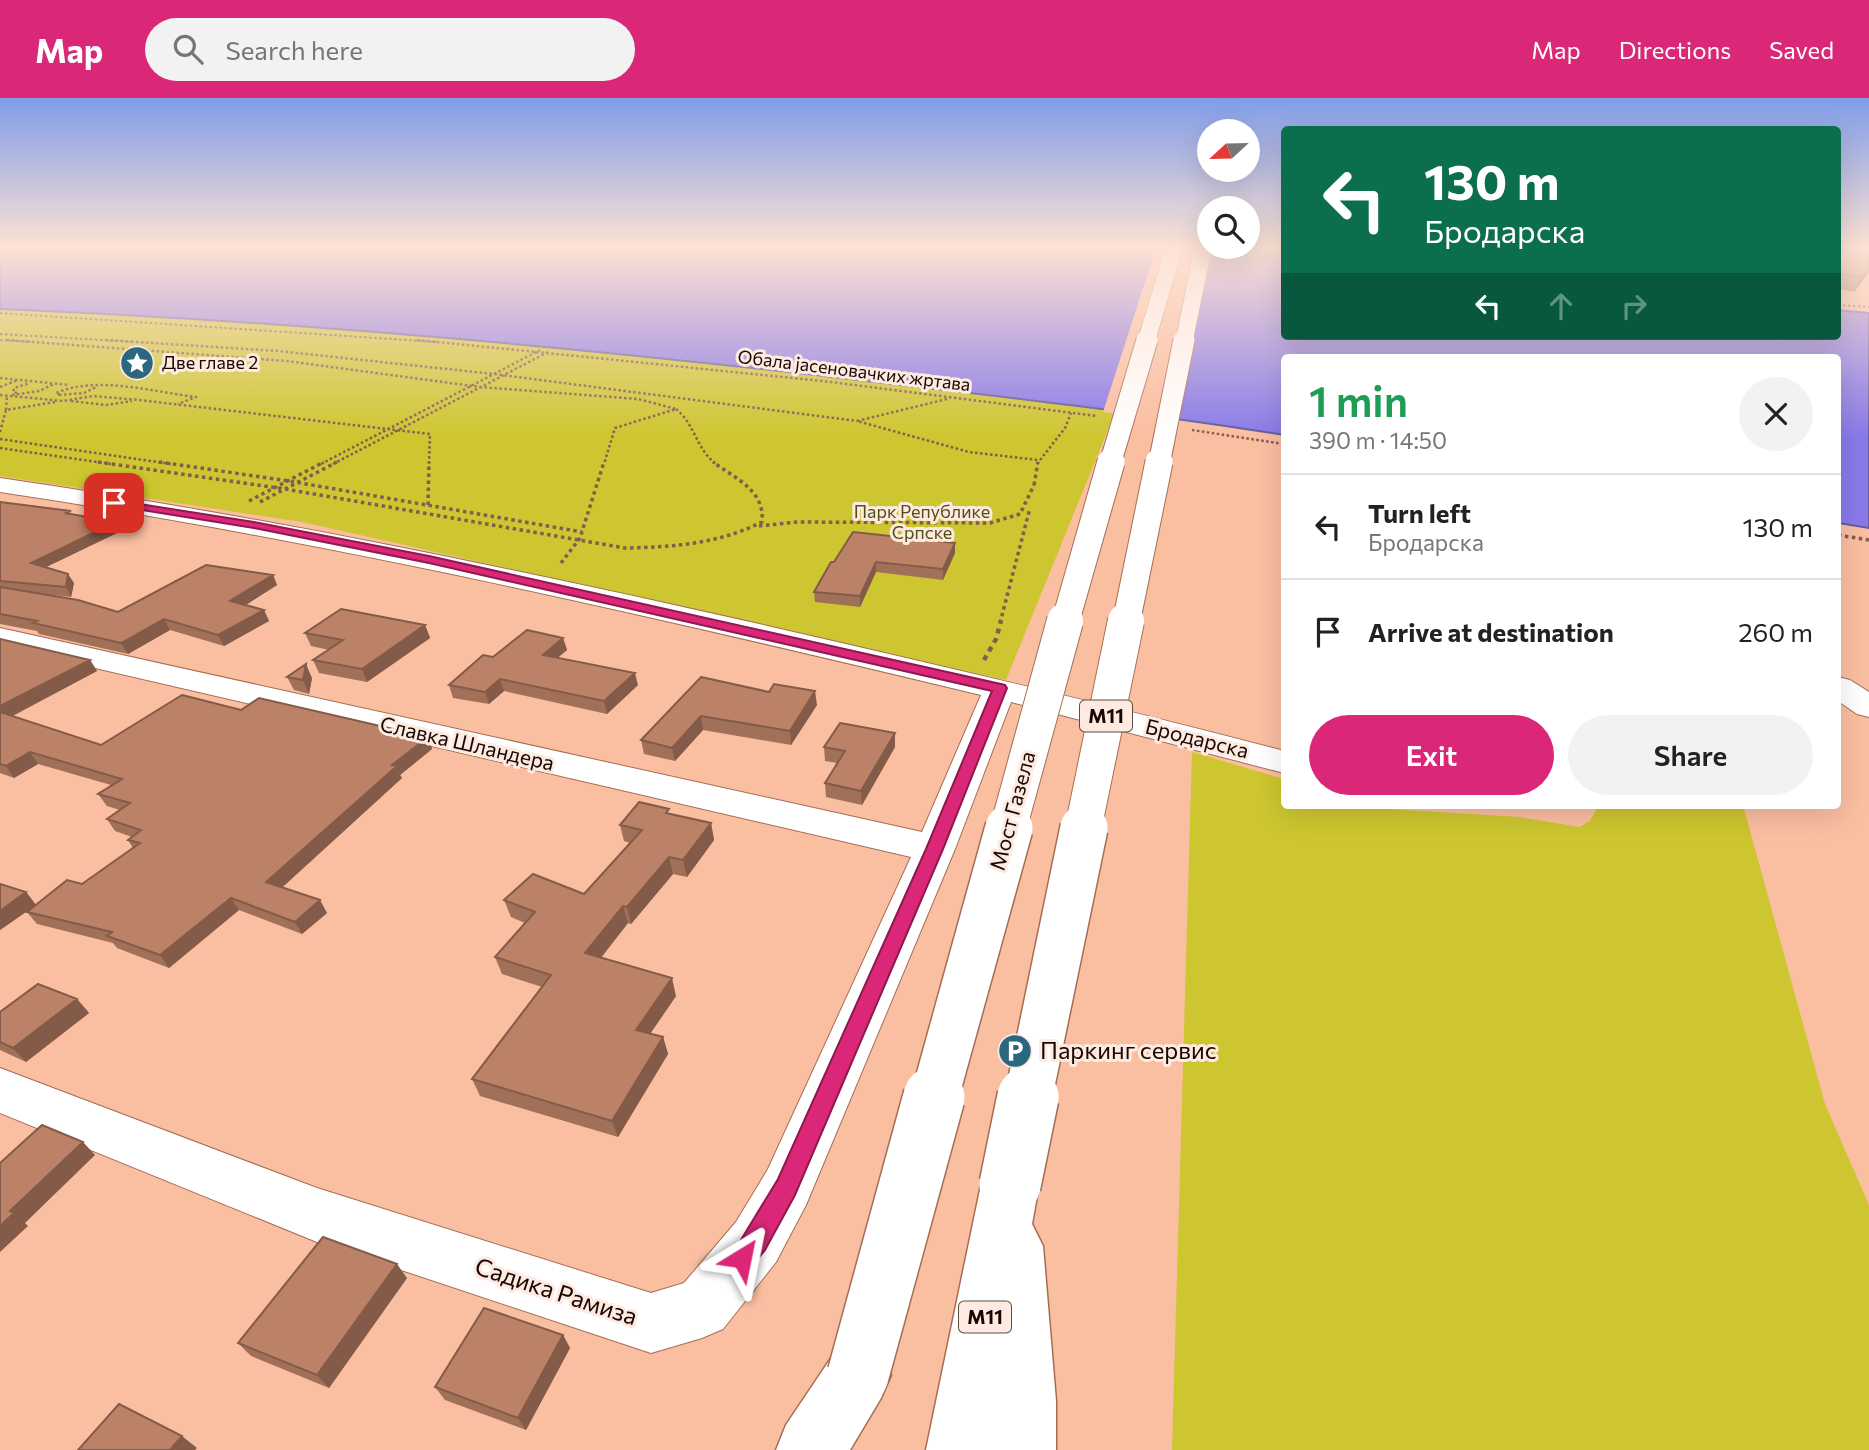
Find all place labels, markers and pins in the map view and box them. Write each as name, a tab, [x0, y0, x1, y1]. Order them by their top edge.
place icon: Две главе 2	[118, 344, 156, 382]
place label: Две главе 2	[162, 351, 258, 373]
pin	[84, 473, 144, 533]
parking icon: Паркинг сервис	[996, 1032, 1034, 1070]
place label: Паркинг сервис	[1040, 1035, 1217, 1064]

